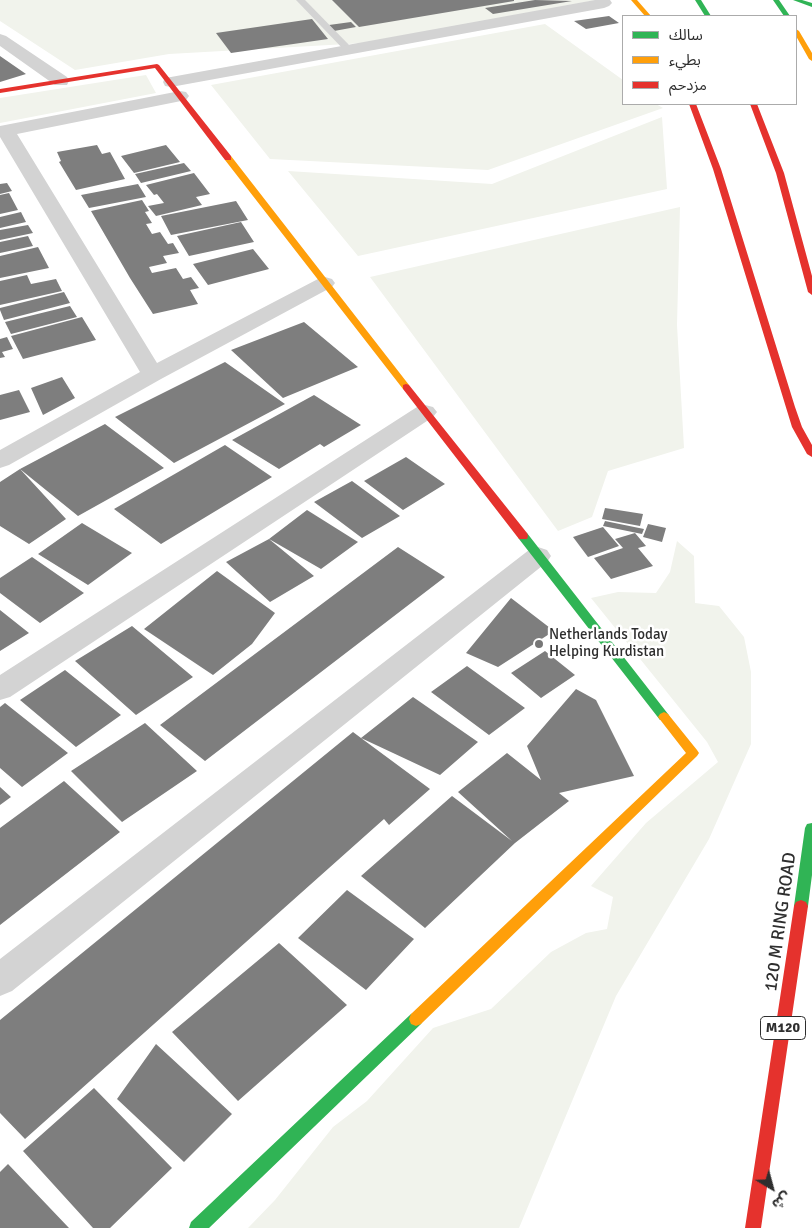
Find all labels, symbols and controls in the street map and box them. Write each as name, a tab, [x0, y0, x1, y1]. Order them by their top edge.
legend	[622, 15, 797, 105]
text: سالك	[669, 26, 703, 44]
text: بطيء	[669, 51, 701, 69]
text: مزدحم	[669, 76, 707, 94]
place label: Netherlands Today Helping Kurdistan	[549, 626, 667, 661]
marker: Netherlands Today Helping Kurdistan	[533, 638, 545, 650]
street label: 120 M RING ROAD	[761, 851, 801, 993]
road number: M120	[760, 1016, 806, 1040]
north arrow	[747, 1163, 797, 1213]
text: ش	[769, 1188, 794, 1213]

